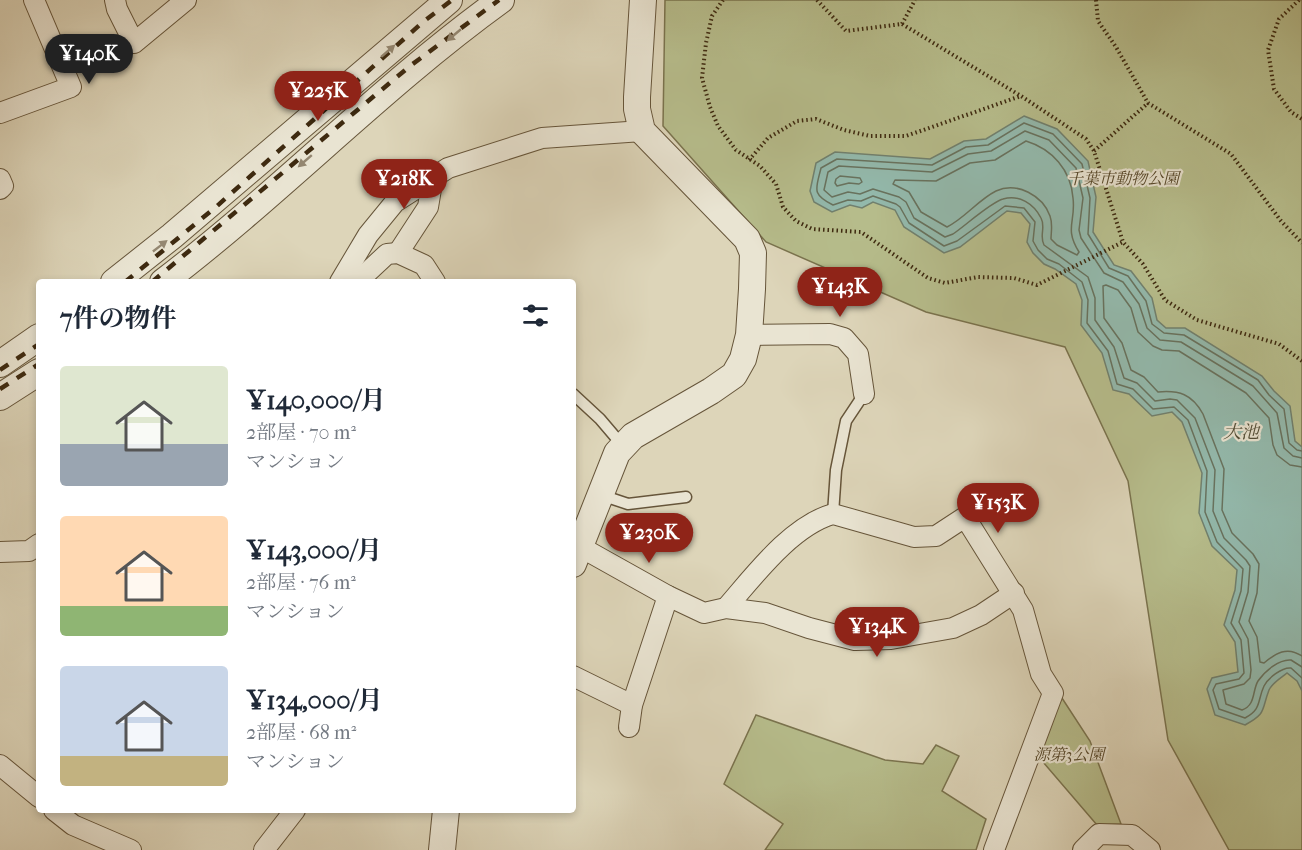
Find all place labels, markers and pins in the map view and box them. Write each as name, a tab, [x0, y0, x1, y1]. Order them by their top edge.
pin: ¥140K	[47, 34, 131, 85]
pin: ¥225K	[276, 71, 360, 122]
pin: ¥218K	[362, 159, 446, 210]
pin: ¥143K	[798, 267, 882, 318]
pin: ¥153K	[956, 483, 1040, 534]
pin: ¥230K	[607, 513, 691, 564]
pin: ¥134K	[835, 607, 919, 658]

